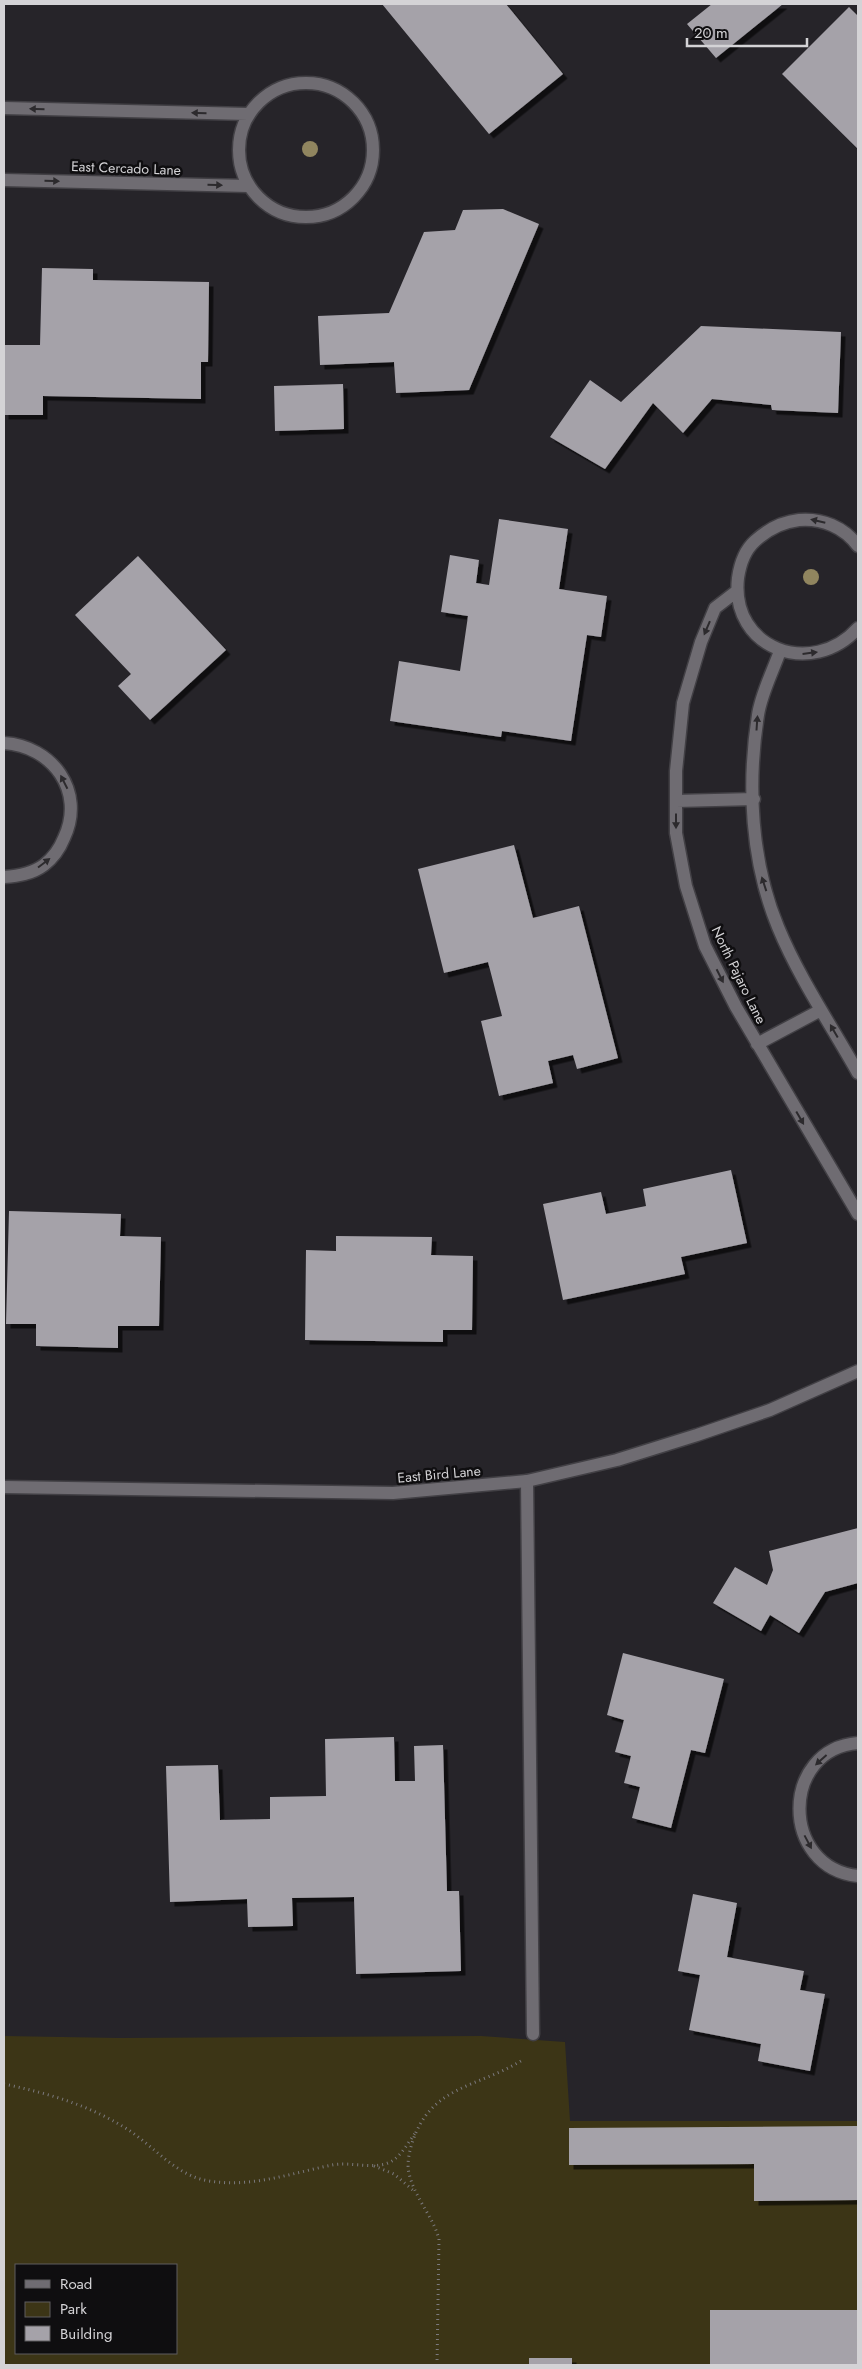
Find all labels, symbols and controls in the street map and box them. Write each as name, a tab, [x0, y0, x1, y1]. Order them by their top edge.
scale bar	[687, 15, 807, 47]
text: 20 m	[694, 22, 728, 44]
one-way arrow	[29, 105, 45, 113]
one-way arrow	[191, 109, 207, 117]
street label: East Cercado Lane	[71, 156, 181, 180]
one-way arrow	[45, 177, 61, 185]
one-way arrow	[207, 182, 223, 190]
one-way arrow	[810, 517, 825, 525]
one-way arrow	[702, 621, 710, 635]
one-way arrow	[803, 649, 819, 657]
one-way arrow	[753, 715, 761, 731]
one-way arrow	[60, 774, 68, 789]
one-way arrow	[672, 813, 680, 829]
one-way arrow	[37, 858, 51, 868]
one-way arrow	[760, 877, 768, 892]
street label: North Pajaro Lane	[707, 923, 771, 1027]
one-way arrow	[717, 969, 725, 983]
one-way arrow	[829, 1024, 838, 1037]
one-way arrow	[796, 1110, 804, 1125]
street label: East Bird Lane	[396, 1460, 482, 1488]
one-way arrow	[815, 1754, 827, 1766]
one-way arrow	[804, 1835, 812, 1850]
legend	[15, 2264, 178, 2354]
text: Road	[60, 2273, 92, 2295]
text: Park	[60, 2298, 87, 2320]
text: Building	[60, 2323, 112, 2345]

